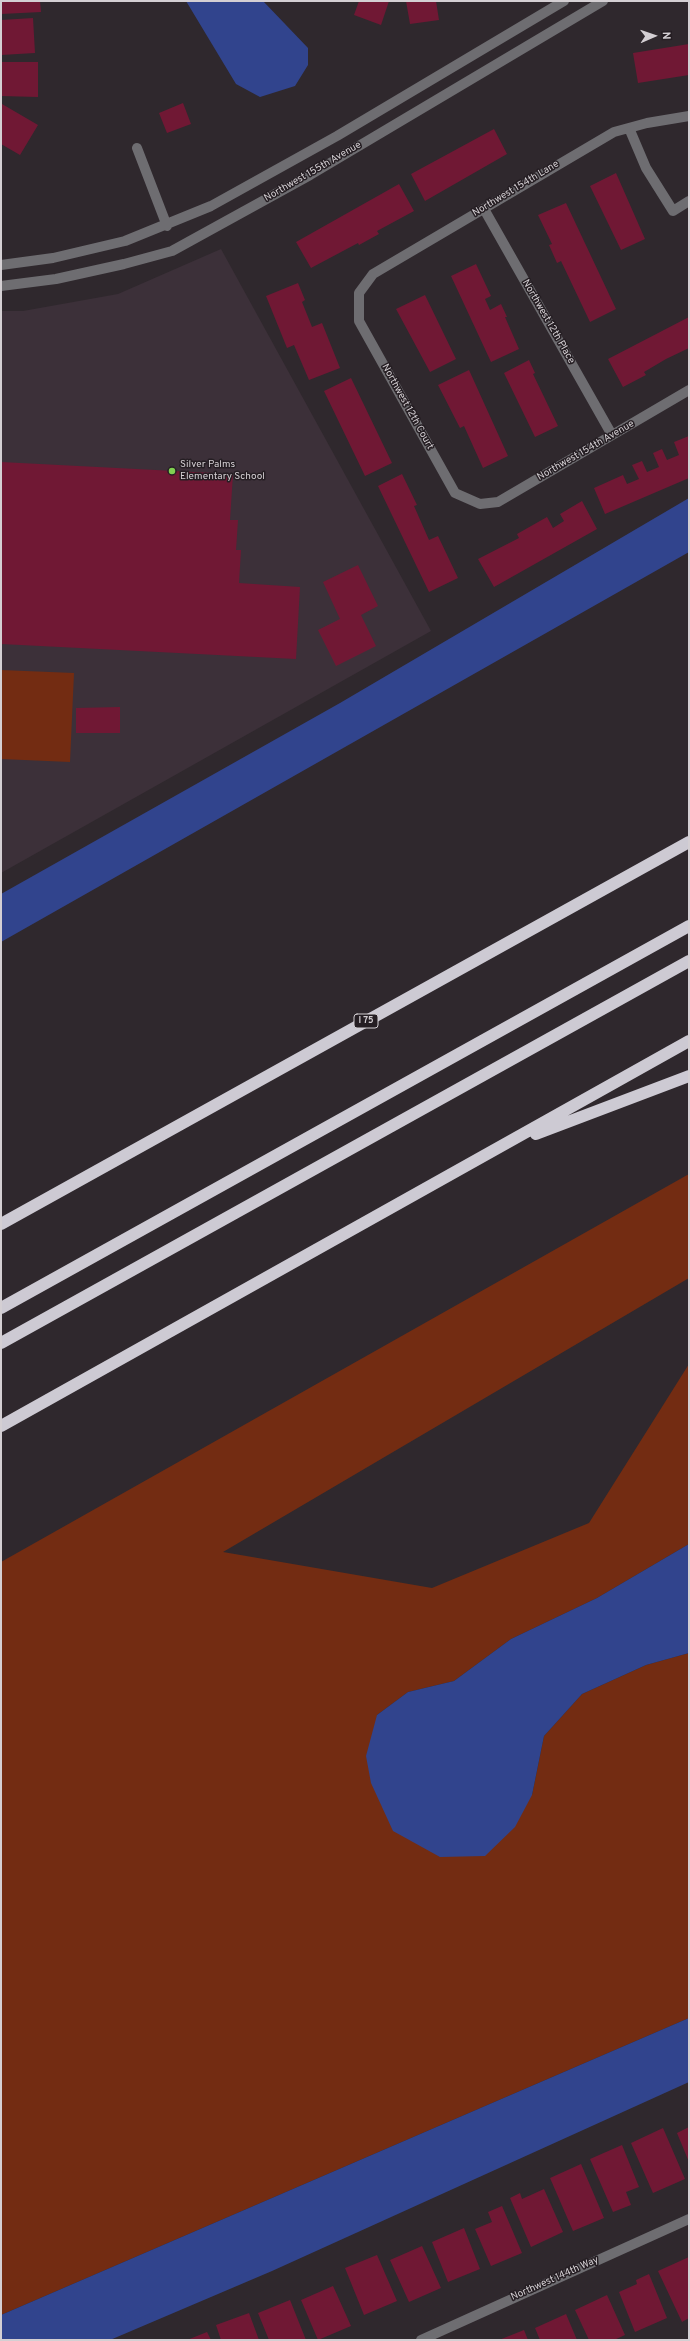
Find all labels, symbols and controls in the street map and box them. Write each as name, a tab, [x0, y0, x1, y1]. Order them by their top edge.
north arrow	[634, 16, 674, 56]
text: N	[659, 31, 673, 40]
street label: Northwest 155th Avenue	[262, 139, 364, 205]
street label: Northwest 154th Lane	[471, 158, 561, 220]
street label: Northwest 12th Place	[519, 278, 577, 366]
street label: Northwest 12th Court	[379, 362, 435, 452]
street label: Northwest 154th Avenue	[535, 418, 637, 484]
place label: Silver Palms Elementary School	[180, 459, 265, 482]
marker: Silver Palms Elementary School	[167, 466, 177, 476]
road number: I 75	[354, 1014, 378, 1028]
street label: Northwest 144th Way	[509, 2254, 601, 2304]

